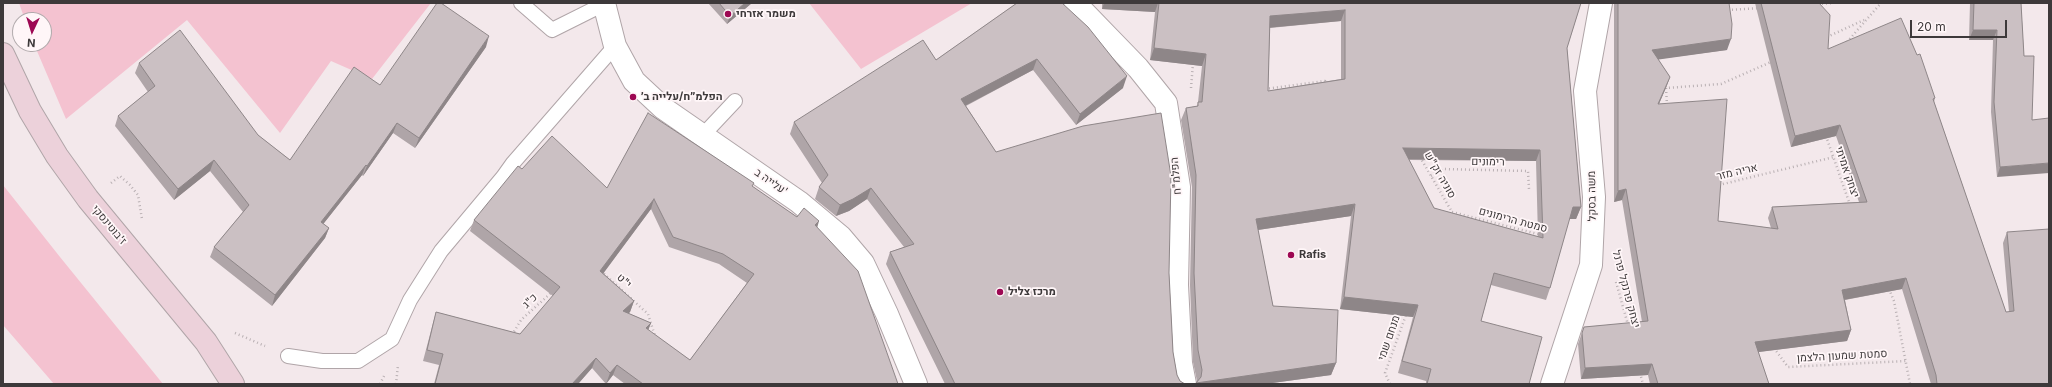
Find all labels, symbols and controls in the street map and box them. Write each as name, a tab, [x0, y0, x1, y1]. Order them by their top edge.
place label: משמר אזרחי	[736, 7, 796, 21]
marker: משמר אזרחי	[723, 9, 733, 19]
north arrow	[12, 12, 52, 52]
scale bar	[1912, 12, 2009, 38]
text: 20 m	[1917, 19, 1946, 34]
text: N	[27, 36, 36, 50]
place label: הפלמ״ח/עלייה ב׳	[641, 90, 723, 104]
marker: הפלמ״ח/עלייה ב׳	[628, 92, 638, 102]
street label: יצחק אמיתי	[1832, 145, 1862, 199]
street label: סוניה זק"ש	[1421, 149, 1459, 201]
street label: רימונים	[1471, 155, 1505, 169]
street label: הפלמ"ח	[1168, 157, 1184, 195]
street label: אריה מזר	[1715, 161, 1759, 183]
street label: עלייה ב'	[752, 166, 790, 198]
street label: משה בסקל	[1585, 171, 1599, 221]
street label: ז'בוטינסקי	[89, 203, 129, 247]
street label: סמטת הרימונים	[1477, 205, 1549, 235]
place label: Rafis	[1299, 248, 1326, 262]
street label: יצחק פרנקל פרנל	[1609, 249, 1643, 329]
marker: Rafis	[1286, 250, 1296, 260]
street label: י"ט	[614, 271, 634, 291]
place label: מרכז צליל	[1008, 285, 1056, 299]
marker: מרכז צליל	[995, 287, 1005, 297]
street label: כ"ג	[520, 291, 540, 311]
street label: מנחם שמי	[1375, 314, 1403, 362]
street label: סמטת שמעון הלצמן	[1796, 347, 1888, 365]

